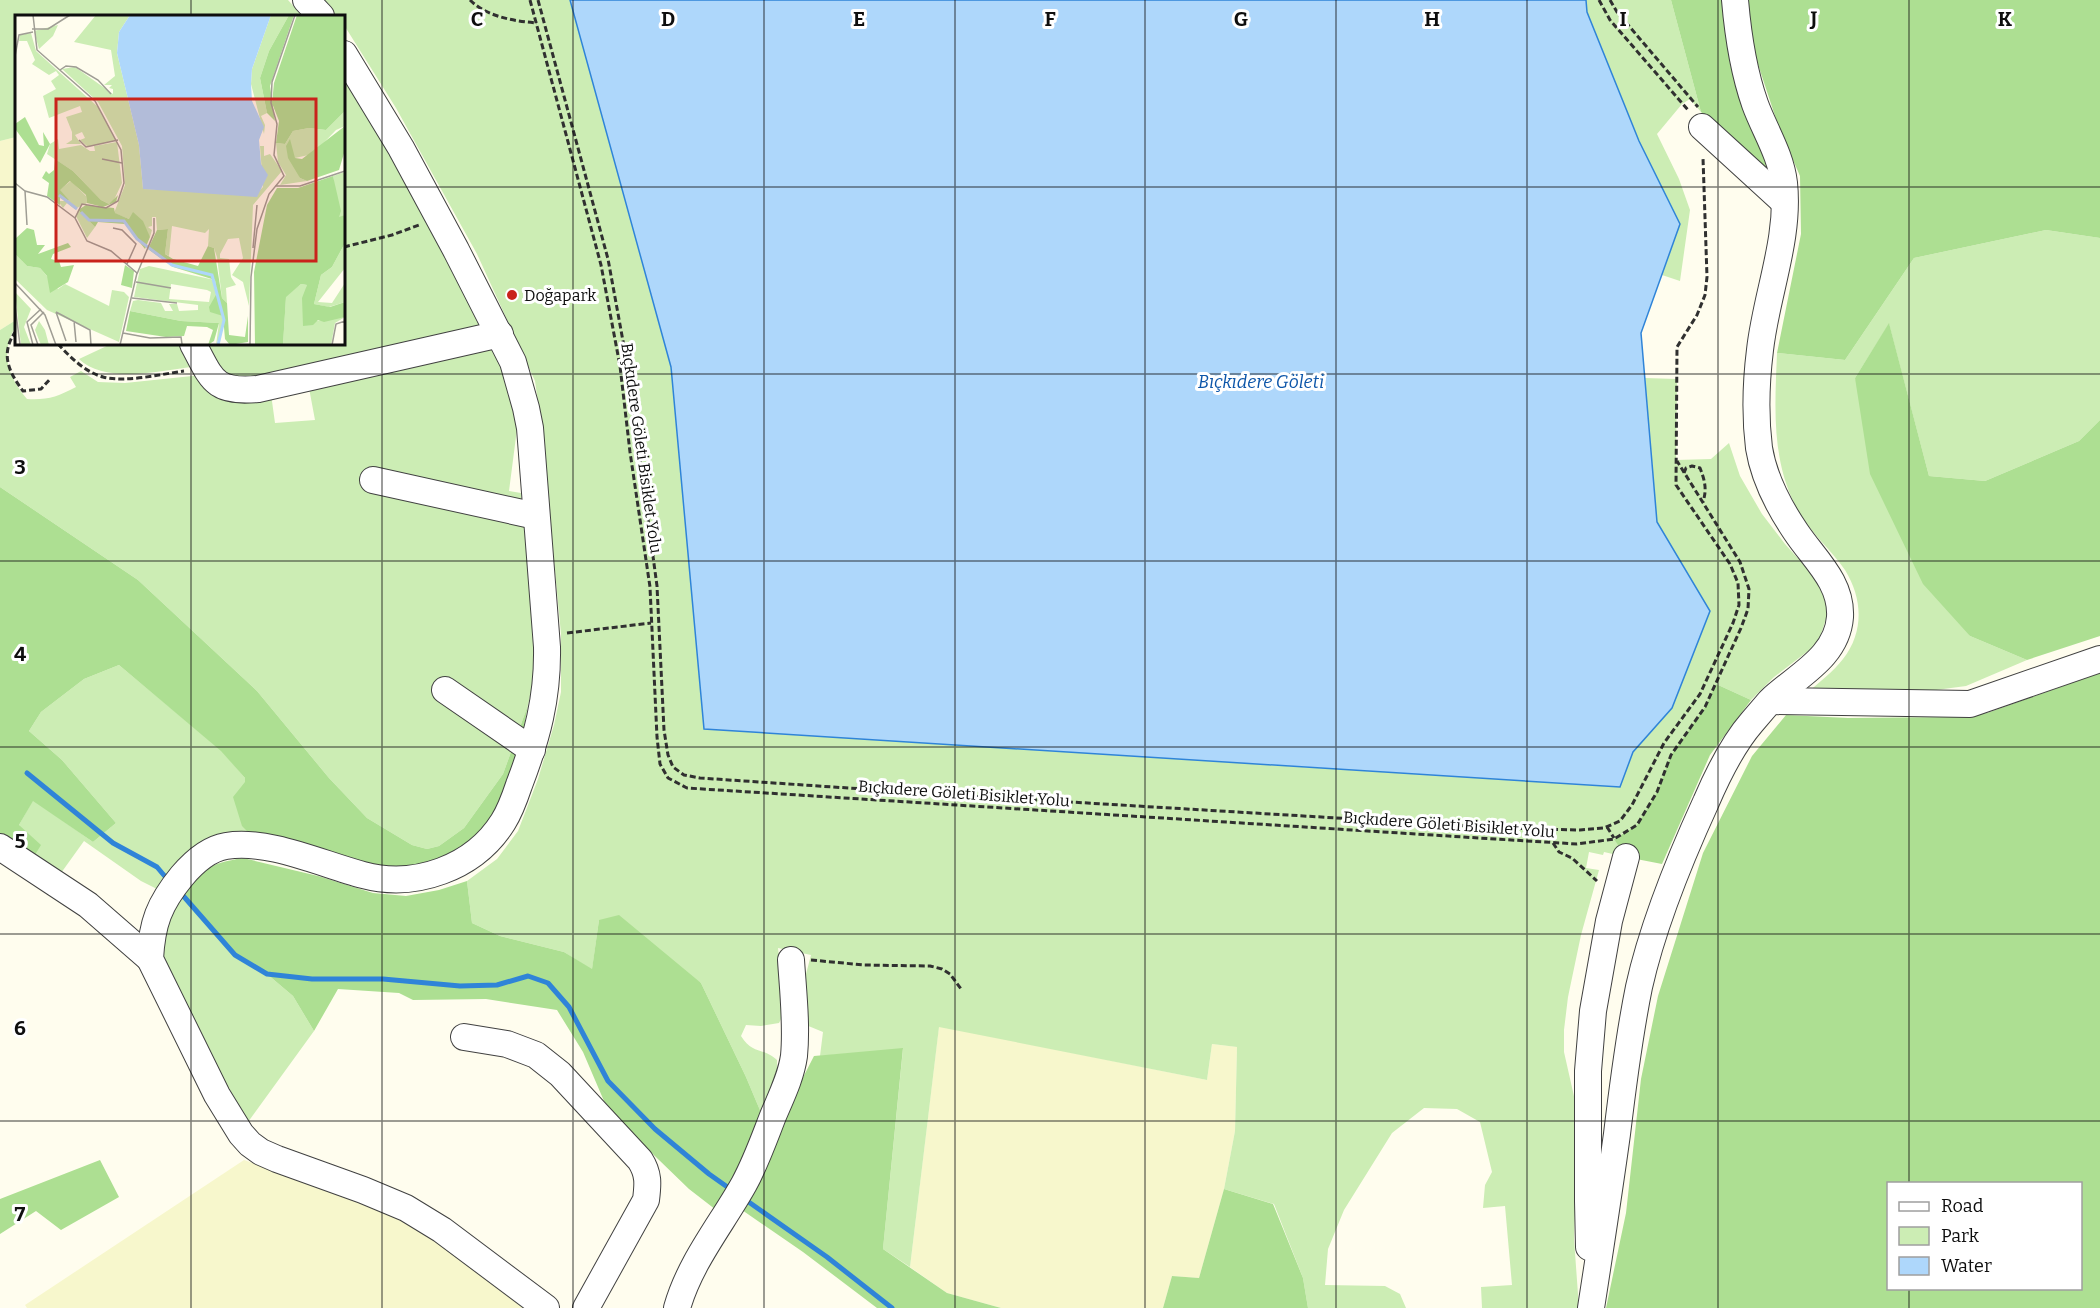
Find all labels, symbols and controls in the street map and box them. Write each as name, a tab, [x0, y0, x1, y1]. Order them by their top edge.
text: C	[471, 7, 483, 31]
text: D	[661, 7, 675, 31]
text: E	[853, 7, 865, 31]
text: F	[1044, 7, 1056, 31]
text: G	[1234, 7, 1248, 31]
text: H	[1424, 7, 1440, 31]
text: I	[1619, 7, 1627, 31]
text: J	[1810, 7, 1818, 31]
text: K	[1998, 7, 2013, 31]
inset map	[15, 15, 345, 345]
place label: Doğapark	[524, 286, 596, 305]
marker: Doğapark	[505, 288, 519, 302]
street label: Bıçkıdere Göleti Bisiklet Yolu	[617, 342, 666, 555]
water label: Bıçkıdere Göleti	[1198, 371, 1324, 393]
text: 3	[14, 455, 26, 479]
text: 4	[14, 642, 26, 666]
street label: Bıçkıdere Göleti Bisiklet Yolu	[857, 777, 1071, 810]
street label: Bıçkıdere Göleti Bisiklet Yolu	[1342, 808, 1556, 841]
text: 5	[15, 829, 26, 853]
text: 6	[14, 1016, 26, 1040]
legend	[1887, 1182, 2082, 1290]
text: Road	[1941, 1195, 1984, 1217]
text: 7	[15, 1202, 26, 1226]
text: Park	[1941, 1225, 1980, 1247]
text: Water	[1941, 1255, 1992, 1277]

